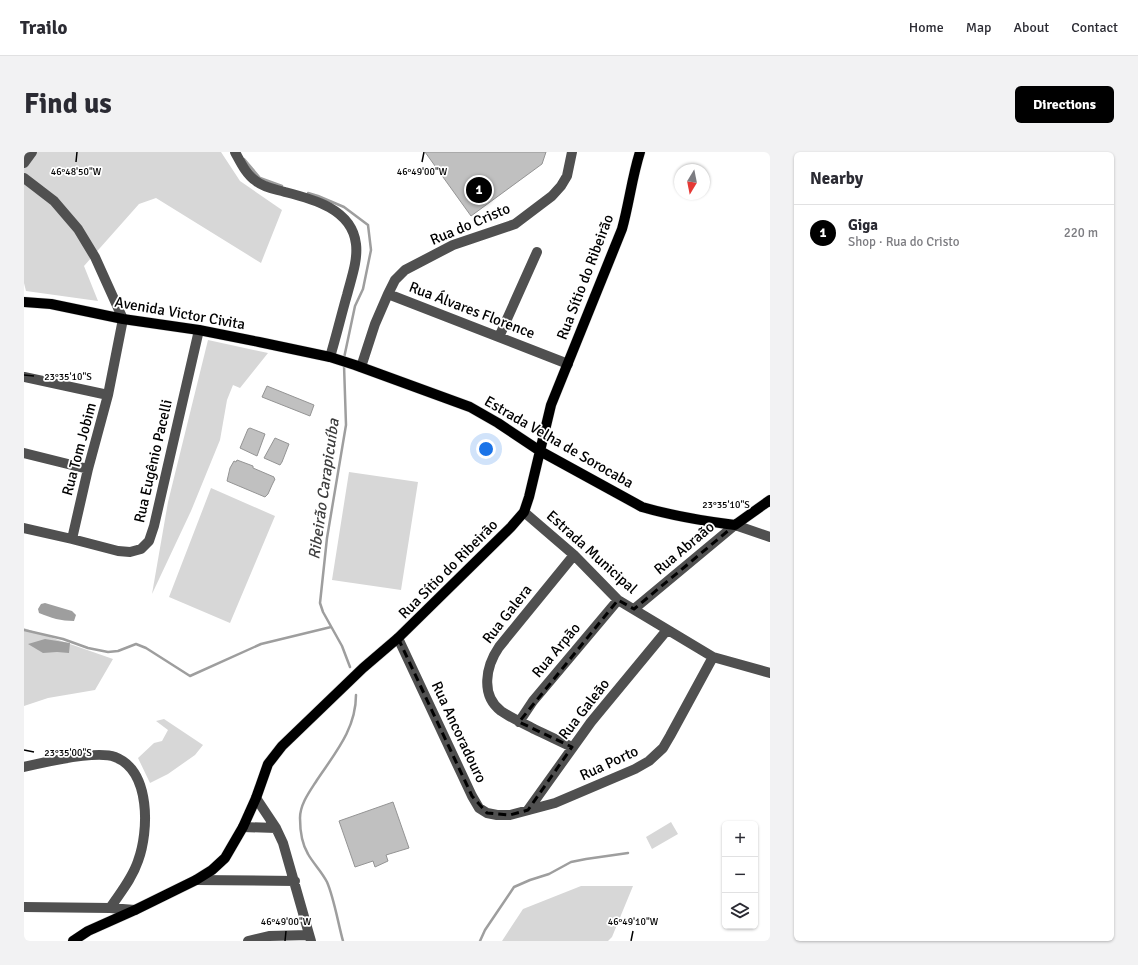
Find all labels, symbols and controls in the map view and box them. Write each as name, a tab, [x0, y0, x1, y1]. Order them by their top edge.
text: Trailo	[20, 16, 67, 40]
text: Home	[909, 19, 944, 36]
text: Map	[966, 19, 991, 36]
text: About	[1013, 19, 1049, 36]
text: Contact	[1071, 19, 1118, 36]
button: Directions	[1015, 86, 1114, 123]
text: Find us	[24, 87, 112, 121]
north arrow	[674, 164, 710, 200]
text: 46°48'50"W	[51, 166, 102, 178]
text: 46°49'00"W	[397, 166, 448, 178]
text: Nearby	[810, 168, 863, 189]
pin: 1	[466, 175, 492, 205]
street label: Rua do Cristo	[427, 199, 513, 249]
street label: Rua Sítio do Ribeirão	[553, 212, 617, 342]
text: Giga	[848, 216, 878, 234]
text: 1	[819, 225, 827, 241]
text: 220 m	[1064, 225, 1098, 241]
text: Shop · Rua do Cristo	[848, 234, 960, 250]
street label: Rua Álvares Florence	[407, 277, 538, 342]
street label: Avenida Victor Civita	[113, 293, 247, 333]
text: 23°35'10"S	[44, 371, 92, 383]
street label: Estrada Velha de Sorocaba	[481, 392, 637, 492]
street label: Rua Eugênio Pacelli	[130, 398, 176, 524]
street label: Rua Tom Jobim	[58, 401, 100, 497]
water label: Ribeirão Carapicuíba	[304, 417, 344, 561]
your location	[476, 439, 496, 459]
text: 23°35'10"S	[702, 499, 750, 511]
street label: Estrada Municipal	[543, 507, 641, 597]
street label: Rua Sítio do Ribeirão	[395, 515, 502, 622]
street label: Rua Abraão	[650, 517, 718, 578]
street label: Rua Galera	[478, 581, 536, 647]
street label: Rua Arpão	[528, 619, 584, 681]
street label: Rua Galeão	[555, 675, 613, 743]
street label: Rua Ancoradouro	[428, 678, 490, 786]
street label: Rua Porto	[577, 742, 641, 784]
text: 23°35'00"S	[44, 747, 92, 759]
map controls	[722, 821, 758, 929]
button: +	[722, 821, 758, 857]
button: −	[722, 857, 758, 893]
button: layers	[722, 893, 758, 929]
text: 46°49'00"W	[261, 916, 312, 928]
text: 46°49'10"W	[608, 916, 659, 928]

